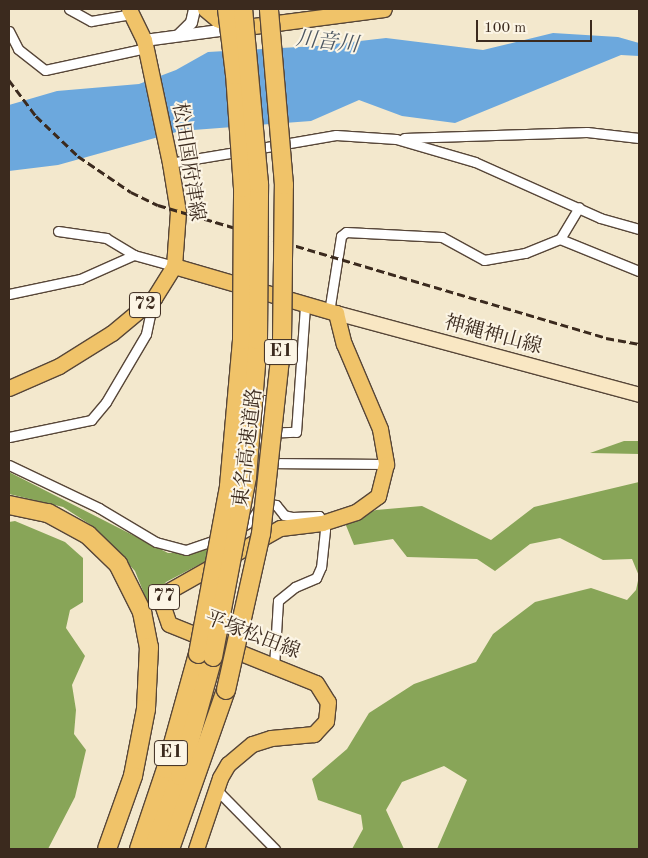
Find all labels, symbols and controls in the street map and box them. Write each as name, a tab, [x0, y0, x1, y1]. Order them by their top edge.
scale bar	[478, 10, 594, 42]
text: 100 m	[484, 21, 526, 36]
water label: 川音川	[294, 27, 360, 59]
street label: 松田国府津線	[166, 101, 208, 223]
road number: 72	[129, 288, 161, 322]
street label: 神縄神山線	[442, 311, 544, 361]
road number: E1	[264, 336, 298, 368]
street label: 東名高速道路	[230, 387, 268, 509]
road number: 77	[148, 580, 180, 614]
street label: 平塚松田線	[201, 607, 303, 665]
road number: E1	[154, 736, 188, 770]

